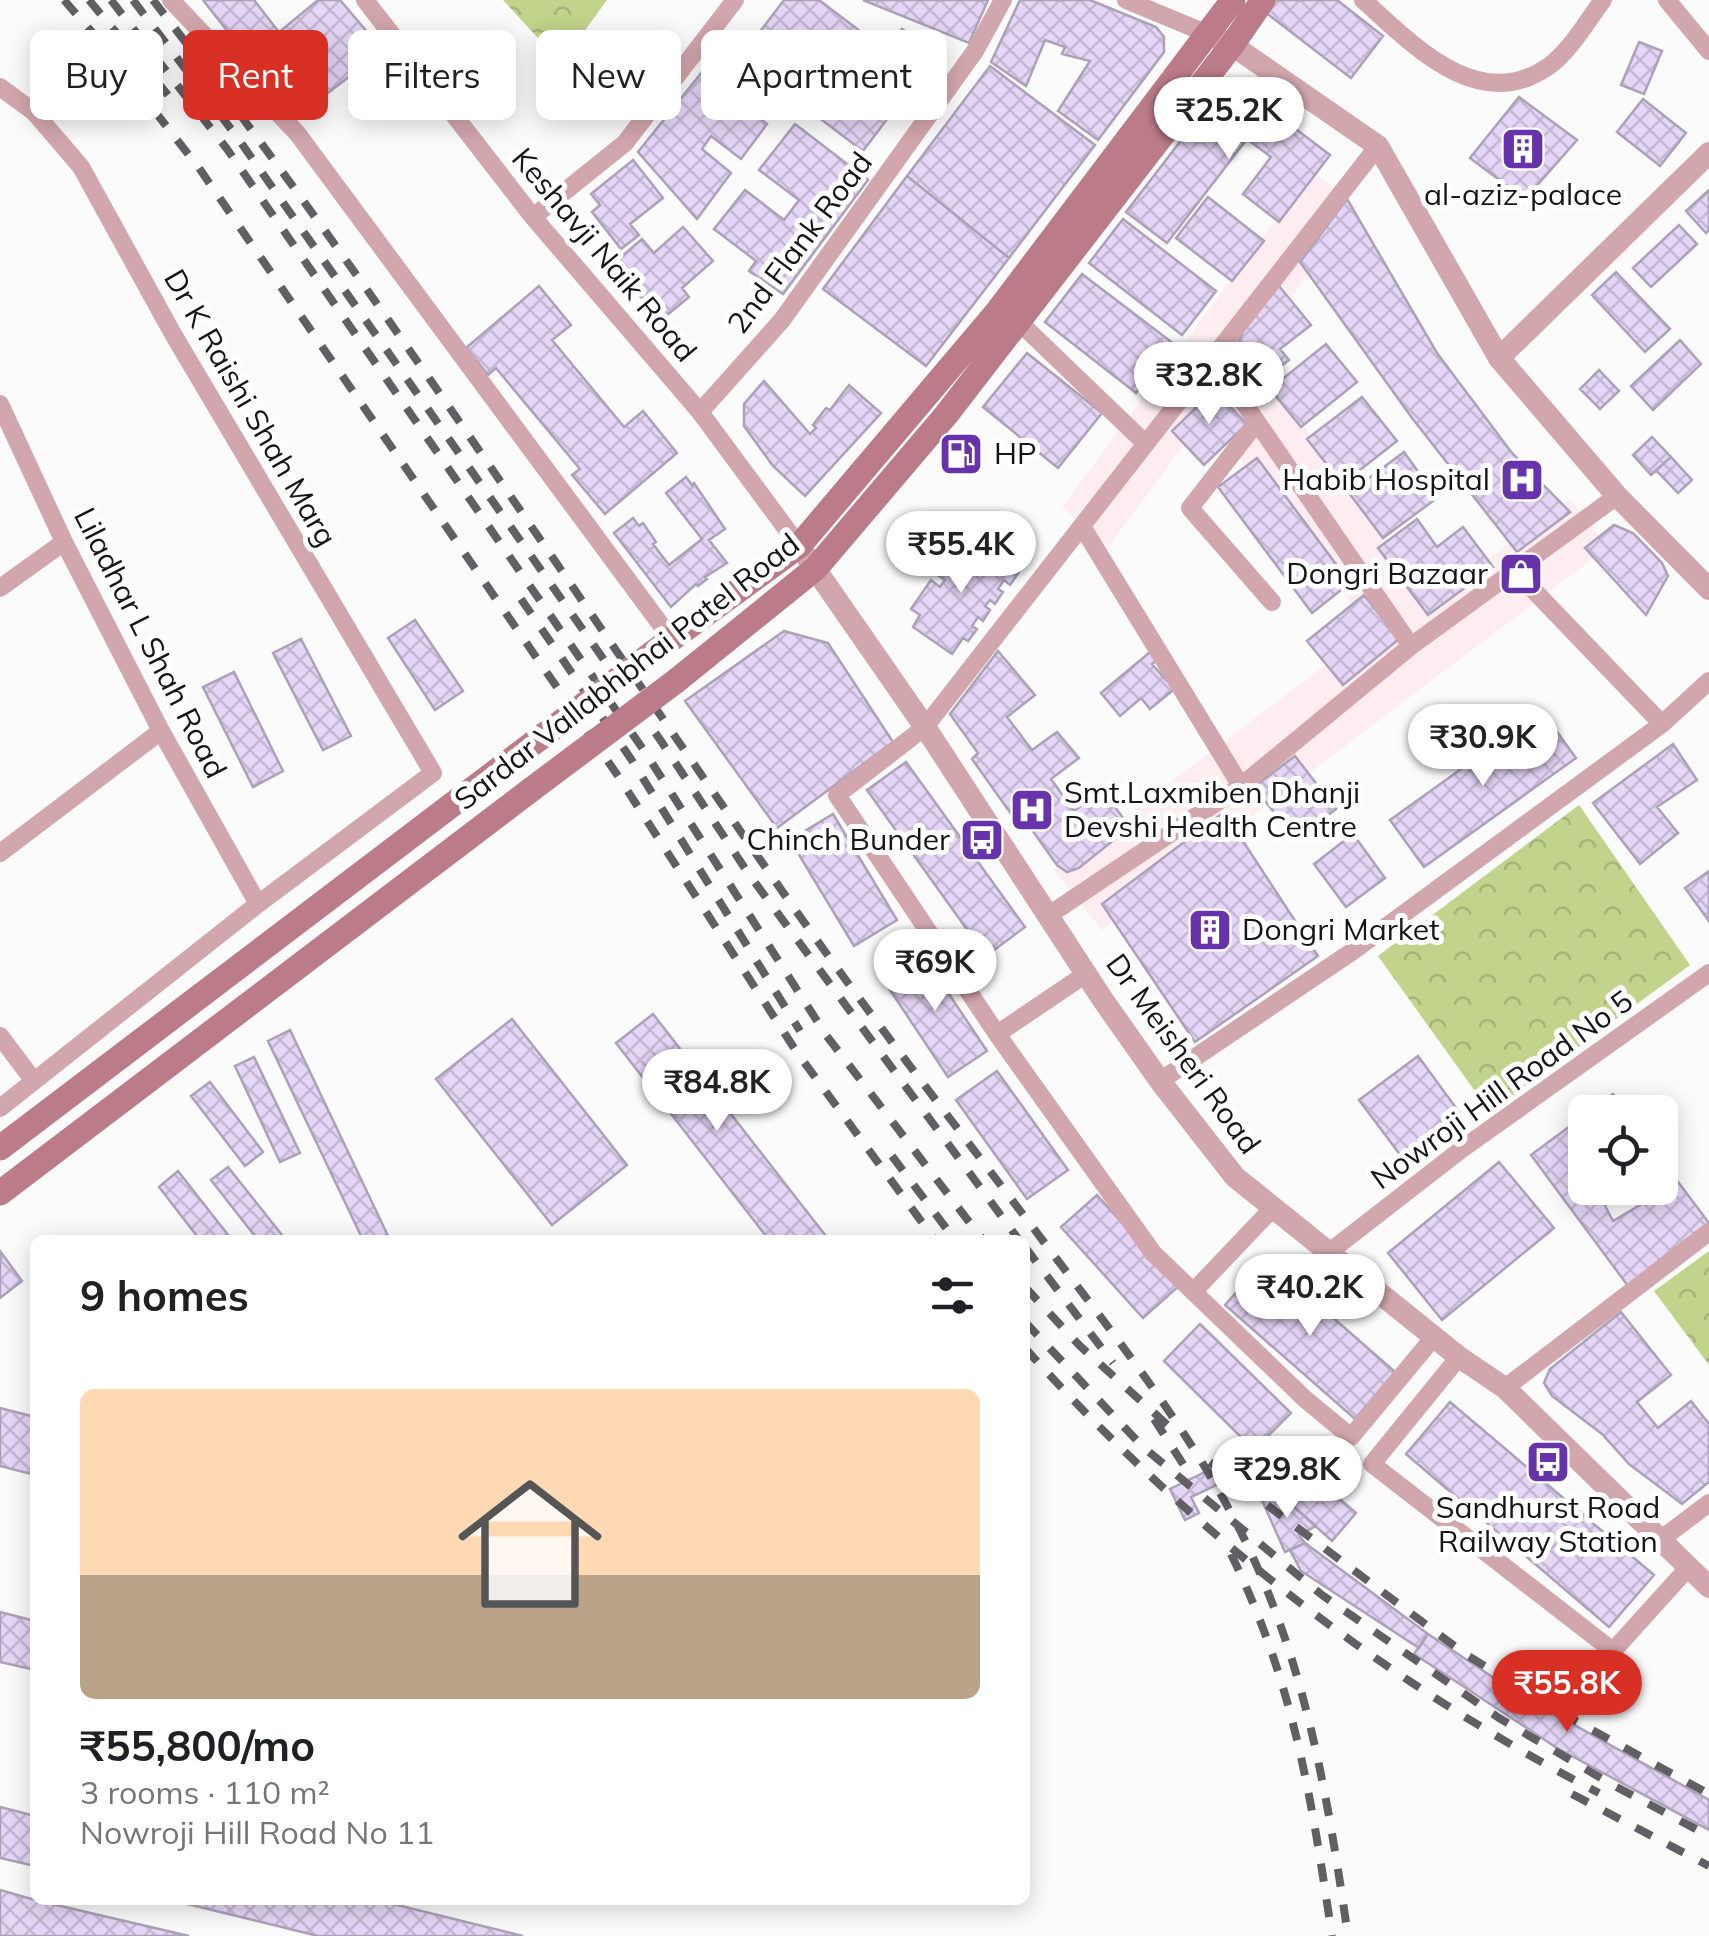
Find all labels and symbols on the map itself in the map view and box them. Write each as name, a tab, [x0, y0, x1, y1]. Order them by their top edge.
pin: ₹25.2K	[1148, 77, 1310, 162]
building icon: al-aziz-palace	[1500, 126, 1546, 172]
street label: Keshavji Naik Road	[504, 140, 705, 369]
street label: 2nd Flank Road	[718, 144, 880, 341]
place label: al-aziz-palace	[1424, 175, 1622, 213]
street label: Dr K Raishi Shah Marg	[156, 262, 346, 553]
pin: ₹32.8K	[1128, 342, 1290, 427]
fuel station icon: HP	[938, 431, 984, 477]
place label: HP	[994, 434, 1037, 472]
hospital icon: Habib Hospital	[1499, 457, 1545, 503]
place label: Habib Hospital	[1282, 460, 1490, 498]
street label: Liladhar L Shah Road	[66, 501, 236, 784]
pin: ₹55.4K	[880, 511, 1042, 596]
street label: Sardar Vallabhbhai Patel Road	[446, 525, 807, 818]
shop icon: Dongri Bazaar	[1498, 551, 1544, 597]
place label: Dongri Bazaar	[1286, 554, 1488, 592]
pin: ₹30.9K	[1402, 704, 1564, 789]
place label: Smt.Laxmiben Dhanji Devshi Health Centre	[1064, 773, 1360, 845]
hospital icon: Smt.Laxmiben Dhanji Devshi Health Centre	[1009, 787, 1055, 833]
bus stop icon: Chinch Bunder	[959, 817, 1005, 863]
place label: Chinch Bunder	[746, 820, 950, 858]
building icon: Dongri Market	[1187, 907, 1233, 953]
place label: Dongri Market	[1242, 910, 1440, 948]
pin: ₹69K	[876, 929, 994, 1014]
street label: Dr Meisheri Road	[1098, 946, 1269, 1161]
street label: Nowroji Hill Road No 5	[1363, 981, 1640, 1197]
pin: ₹84.8K	[636, 1049, 798, 1134]
pin: ₹40.2K	[1229, 1254, 1391, 1339]
pin: ₹29.8K	[1206, 1436, 1368, 1521]
bus stop icon: Sandhurst Road Railway Station	[1525, 1439, 1571, 1485]
place label: Sandhurst Road Railway Station	[1436, 1488, 1660, 1560]
pin: ₹55.8K	[1486, 1650, 1648, 1735]

